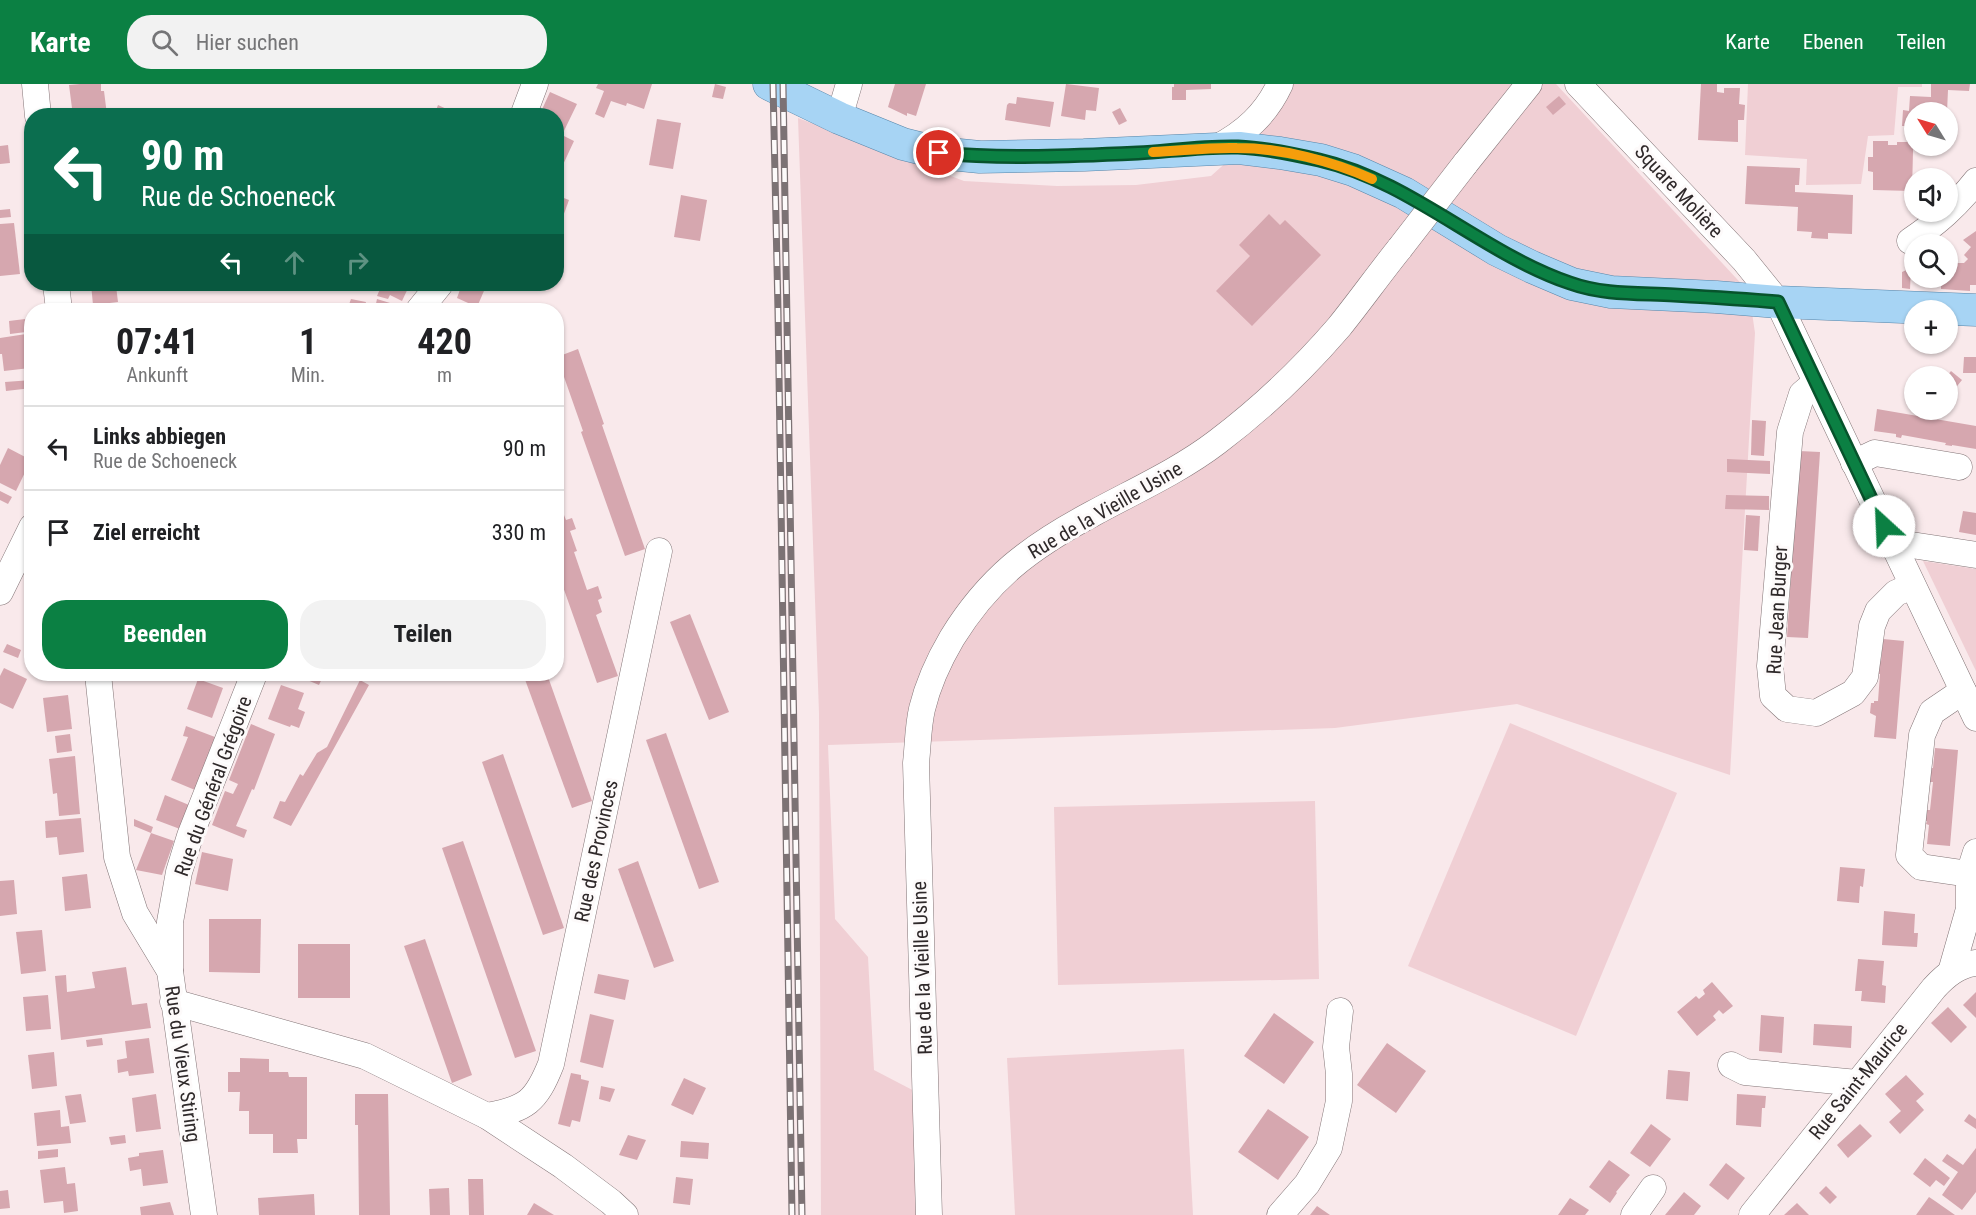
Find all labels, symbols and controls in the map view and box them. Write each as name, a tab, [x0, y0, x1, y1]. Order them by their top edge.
search box	[127, 15, 547, 69]
text: Karte	[30, 26, 91, 59]
icon: search	[148, 26, 181, 59]
text: Hier suchen	[196, 30, 299, 55]
text: Karte	[1725, 30, 1770, 54]
text: Ebenen	[1803, 30, 1864, 54]
text: Teilen	[1897, 30, 1946, 54]
north arrow	[1904, 102, 1958, 156]
map controls	[1904, 102, 1958, 420]
pin	[913, 127, 964, 178]
text: 90 m	[141, 131, 224, 180]
icon: left	[42, 132, 120, 210]
icon: arrive	[922, 136, 955, 169]
street label: Square Molière	[1630, 139, 1728, 243]
button: sound	[1904, 168, 1958, 222]
text: Rue de Schoeneck	[141, 181, 336, 213]
button: search	[1904, 234, 1958, 288]
icon: left	[215, 246, 248, 279]
icon: ahead	[278, 246, 311, 279]
icon: right	[341, 246, 374, 279]
button: +	[1904, 300, 1958, 354]
text: 07:41	[116, 321, 199, 363]
text: 1	[299, 321, 317, 363]
text: 420	[417, 321, 472, 363]
text: Ankunft	[126, 363, 188, 387]
text: Min.	[291, 363, 325, 387]
text: m	[437, 363, 452, 387]
button: −	[1904, 366, 1958, 420]
text: Links abbiegen	[93, 424, 226, 449]
icon: left	[42, 432, 75, 465]
text: 90 m	[503, 436, 546, 461]
text: Rue de Schoeneck	[93, 449, 237, 473]
street label: Rue de la Vieille Usine	[1024, 456, 1186, 564]
position arrow	[1852, 494, 1916, 558]
icon: arrive	[42, 516, 75, 549]
text: Ziel erreicht	[93, 520, 200, 545]
text: 330 m	[492, 520, 546, 545]
street label: Rue Jean Burger	[1762, 545, 1792, 675]
button: Beenden	[42, 600, 288, 669]
button: Teilen	[300, 600, 546, 669]
street label: Rue du Général Grégoire	[169, 693, 257, 879]
street label: Rue des Provinces	[569, 778, 623, 924]
street label: Rue de la Vieille Usine	[907, 881, 937, 1055]
street label: Rue du Vieux Stiring	[160, 984, 206, 1144]
street label: Rue Saint-Maurice	[1804, 1018, 1912, 1144]

